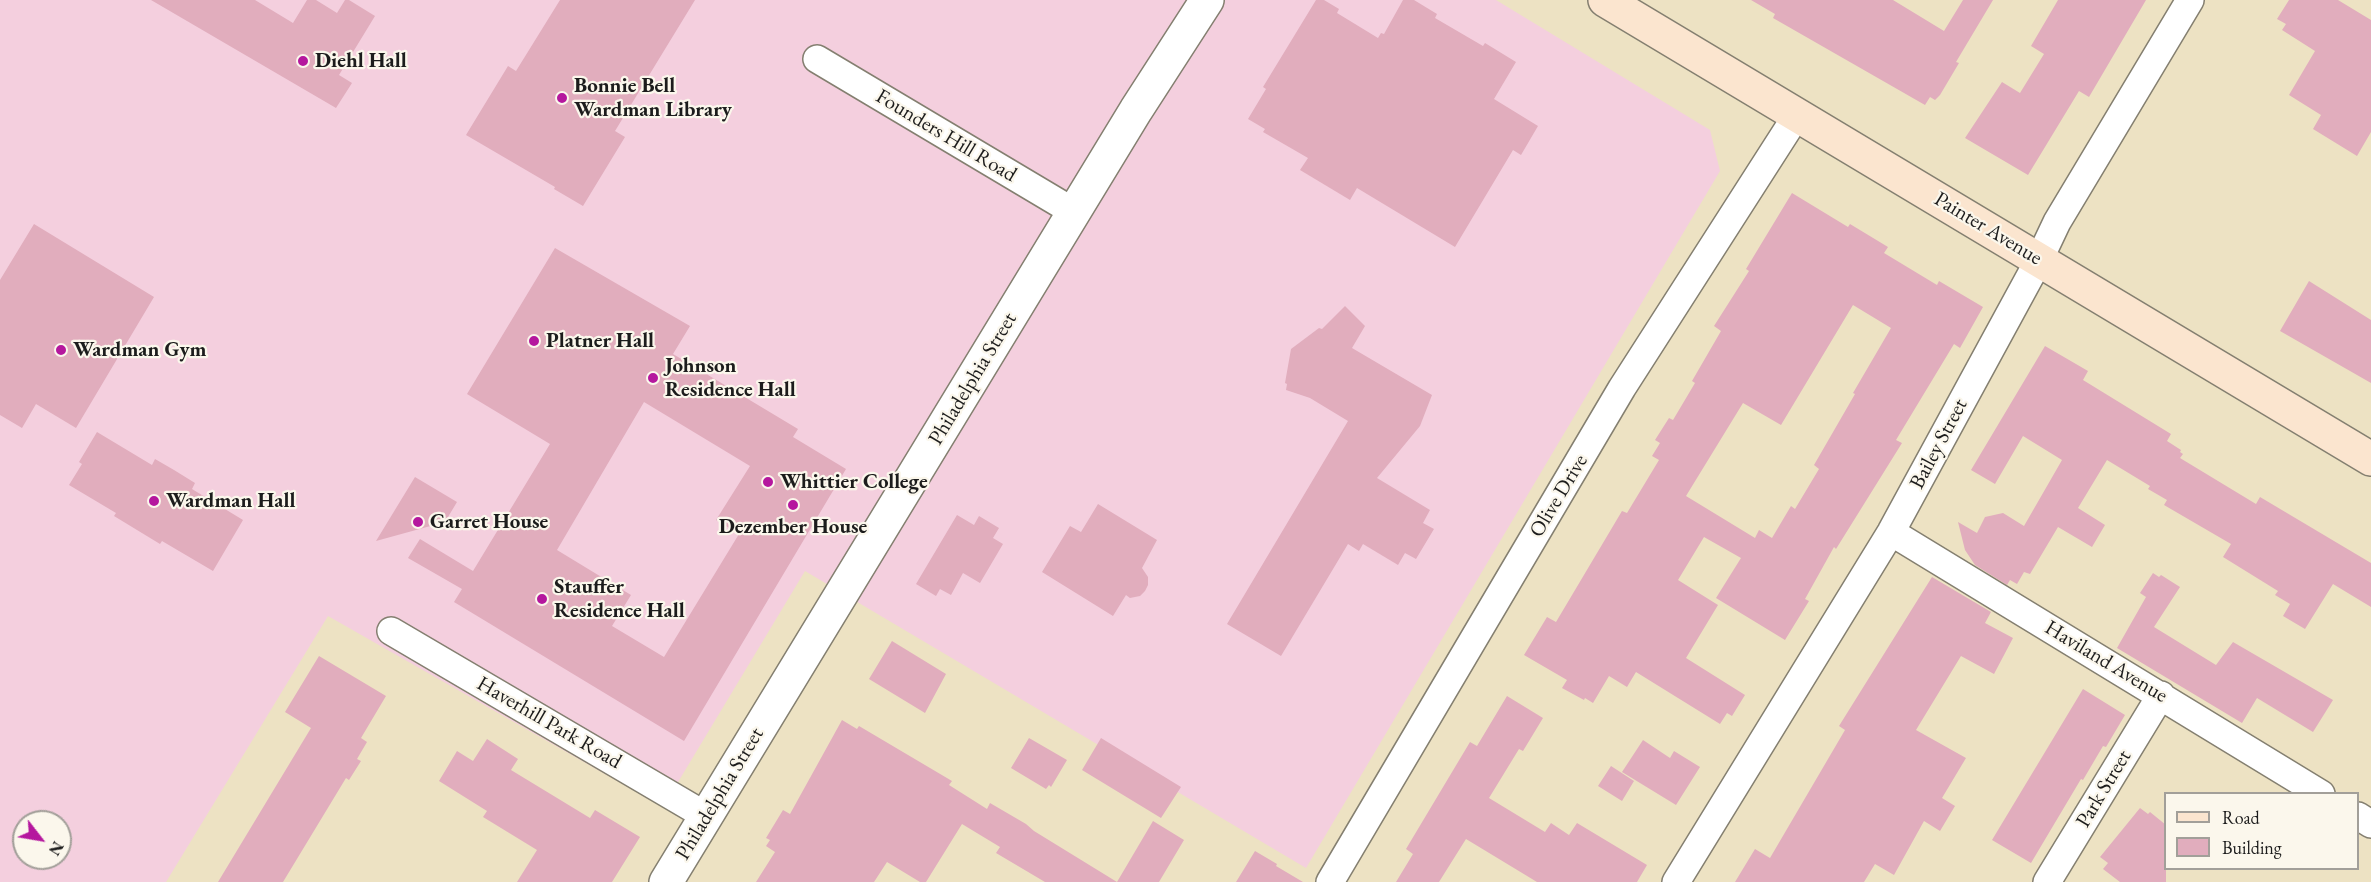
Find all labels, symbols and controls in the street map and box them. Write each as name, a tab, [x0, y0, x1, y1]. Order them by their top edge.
place label: Diehl Hall	[315, 48, 407, 74]
marker: Diehl Hall	[296, 54, 310, 68]
place label: Bonnie Bell Wardman Library	[574, 73, 732, 123]
street label: Founders Hill Road	[871, 84, 1021, 188]
marker: Bonnie Bell Wardman Library	[555, 91, 569, 105]
street label: Painter Avenue	[1929, 187, 2047, 271]
street label: Philadelphia Street	[924, 308, 1022, 450]
place label: Platner Hall	[546, 328, 654, 354]
marker: Platner Hall	[527, 334, 541, 348]
place label: Wardman Gym	[73, 337, 207, 363]
marker: Wardman Gym	[54, 343, 68, 357]
place label: Johnson Residence Hall	[665, 353, 796, 403]
marker: Johnson Residence Hall	[646, 371, 660, 385]
street label: Bailey Street	[1905, 395, 1973, 493]
street label: Olive Drive	[1524, 450, 1594, 542]
place label: Whittier College	[780, 469, 928, 495]
marker: Whittier College	[761, 475, 775, 489]
place label: Wardman Hall	[166, 488, 295, 514]
marker: Wardman Hall	[147, 494, 161, 508]
marker: Dezember House	[786, 498, 800, 512]
place label: Garret House	[430, 509, 548, 535]
place label: Dezember House	[719, 514, 867, 540]
marker: Garret House	[411, 515, 425, 529]
place label: Stauffer Residence Hall	[554, 574, 685, 624]
marker: Stauffer Residence Hall	[535, 592, 549, 606]
street label: Haviland Avenue	[2040, 615, 2172, 709]
street label: Haverhill Park Road	[472, 671, 626, 775]
street label: Philadelphia Street	[671, 723, 769, 865]
street label: Park Street	[2071, 746, 2137, 832]
legend	[2164, 792, 2359, 870]
text: Road	[2222, 806, 2260, 829]
north arrow	[12, 810, 72, 870]
text: Building	[2222, 836, 2282, 859]
text: N	[44, 838, 68, 859]

